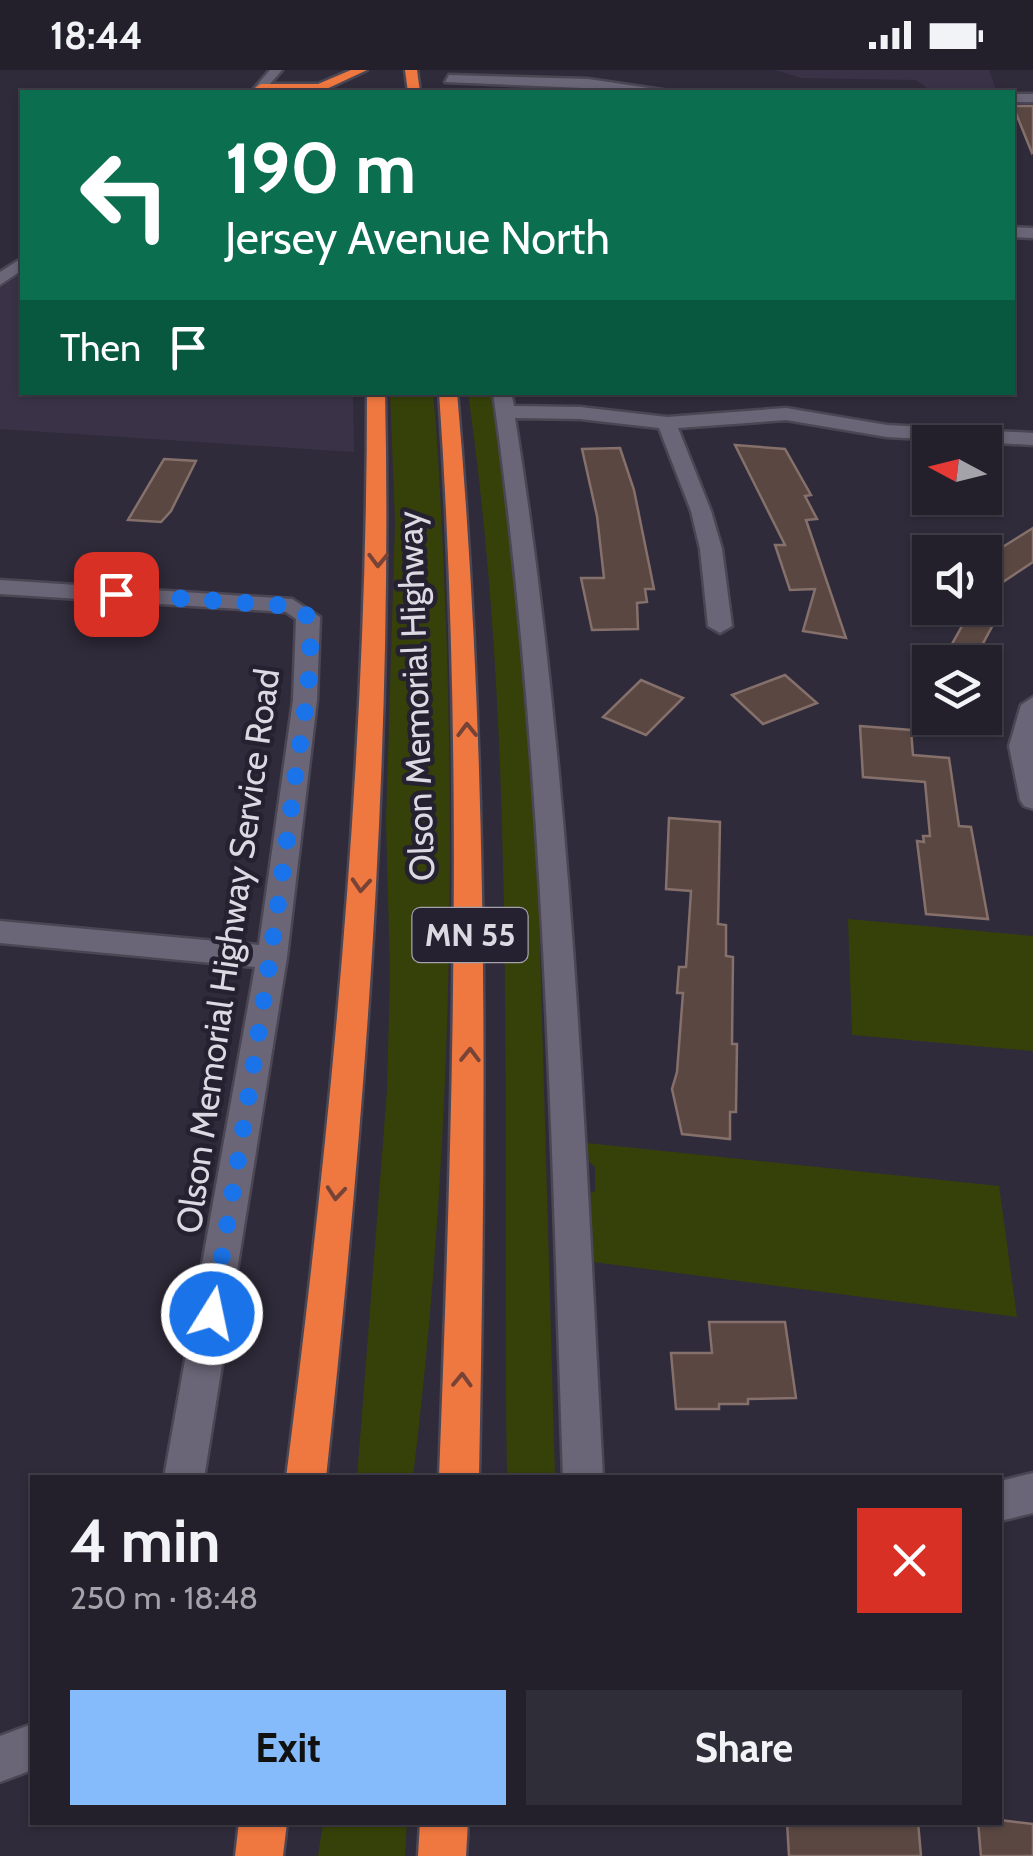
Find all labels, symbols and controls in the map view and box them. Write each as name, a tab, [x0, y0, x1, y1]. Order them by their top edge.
text: 18:44	[50, 12, 143, 59]
text: 190 m	[225, 125, 416, 211]
icon: left	[60, 130, 190, 260]
text: Jersey Avenue North	[225, 211, 610, 265]
icon: arrive	[161, 320, 216, 375]
text: Then	[60, 324, 141, 371]
north arrow	[912, 425, 1002, 515]
map controls	[912, 425, 1002, 735]
street label: Olson Memorial Highway	[388, 510, 443, 882]
button: sound	[912, 535, 1002, 625]
pin	[74, 552, 159, 637]
one-way arrow	[367, 552, 388, 568]
icon: arrive	[89, 567, 144, 622]
button: layers	[912, 645, 1002, 735]
street label: Olson Memorial Highway Service Road	[167, 666, 288, 1236]
one-way arrow	[456, 722, 477, 738]
one-way arrow	[351, 877, 372, 893]
road number: MN 55	[412, 908, 528, 962]
one-way arrow	[459, 1047, 481, 1062]
one-way arrow	[326, 1185, 347, 1201]
position arrow	[160, 1262, 264, 1366]
one-way arrow	[451, 1372, 473, 1388]
text: 4 min	[70, 1504, 220, 1577]
button: close	[857, 1508, 962, 1613]
text: 250 m · 18:48	[70, 1578, 258, 1617]
button: Exit	[70, 1690, 506, 1805]
button: Share	[526, 1690, 962, 1805]

